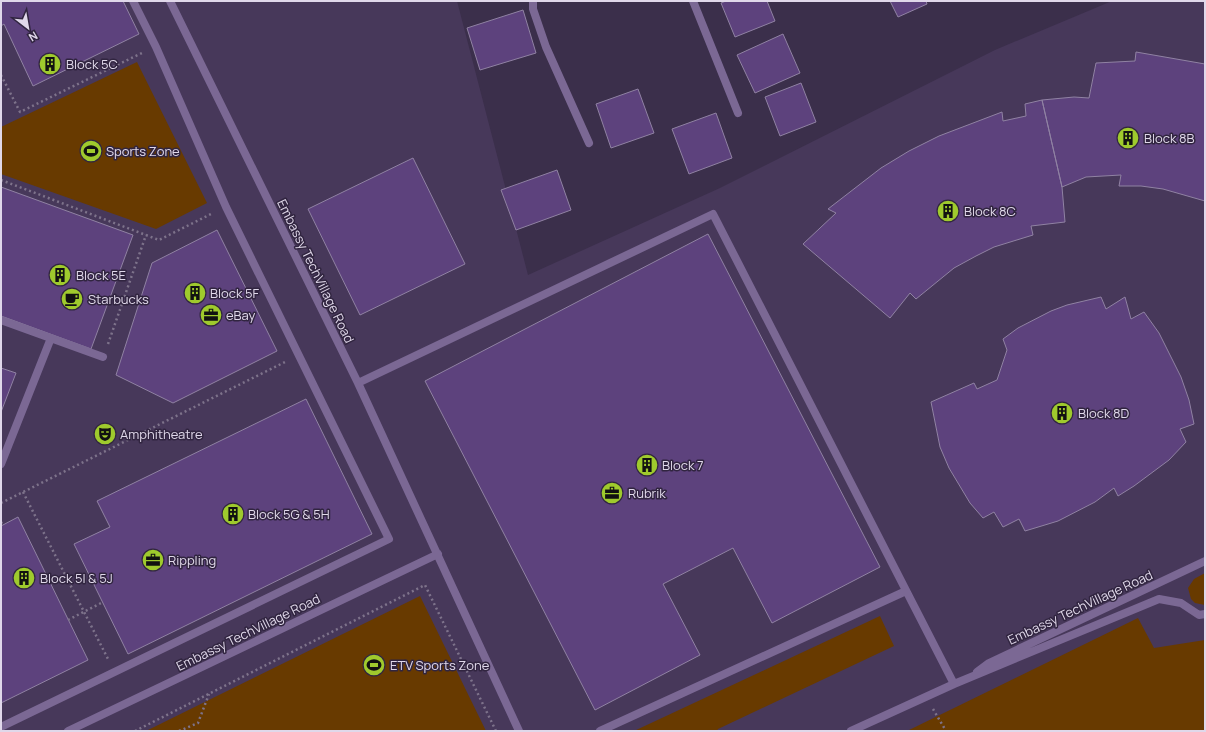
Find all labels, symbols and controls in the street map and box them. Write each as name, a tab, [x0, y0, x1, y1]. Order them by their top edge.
north arrow	[8, 8, 48, 48]
text: N	[26, 29, 41, 46]
building icon: Block 5C	[37, 51, 63, 77]
place label: Block 5C	[66, 55, 118, 73]
building icon: Block 8B	[1115, 125, 1141, 151]
place label: Block 8B	[1144, 129, 1194, 147]
sports icon: Sports Zone	[78, 138, 104, 164]
place label: Sports Zone	[106, 142, 180, 160]
street label: Embassy TechVillage Road	[273, 196, 359, 346]
building icon: Block 8C	[935, 198, 961, 224]
place label: Block 8C	[964, 202, 1016, 220]
building icon: Block 5E	[47, 262, 73, 288]
place label: Block 5E	[76, 266, 126, 284]
building icon: Block 5F	[182, 280, 208, 306]
place label: Block 5F	[210, 284, 259, 302]
cafe icon: Starbucks	[59, 286, 85, 312]
place label: Starbucks	[88, 290, 149, 308]
office icon: eBay	[198, 302, 224, 328]
place label: eBay	[226, 306, 255, 324]
building icon: Block 8D	[1049, 400, 1075, 426]
place label: Block 8D	[1078, 404, 1129, 422]
theatre icon: Amphitheatre	[92, 421, 118, 447]
place label: Amphitheatre	[120, 425, 203, 443]
building icon: Block 7	[634, 452, 660, 478]
place label: Block 7	[662, 456, 703, 474]
office icon: Rubrik	[599, 480, 625, 506]
place label: Rubrik	[628, 484, 666, 502]
building icon: Block 5G & 5H	[220, 501, 246, 527]
place label: Block 5G & 5H	[248, 505, 330, 523]
office icon: Rippling	[140, 547, 166, 573]
place label: Rippling	[168, 551, 216, 569]
building icon: Block 5I & 5J	[11, 565, 37, 591]
street label: Embassy TechVillage Road	[1005, 565, 1155, 649]
place label: Block 5I & 5J	[40, 569, 113, 587]
street label: Embassy TechVillage Road	[173, 589, 323, 675]
sports icon: ETV Sports Zone	[361, 652, 387, 678]
place label: ETV Sports Zone	[390, 656, 490, 674]

